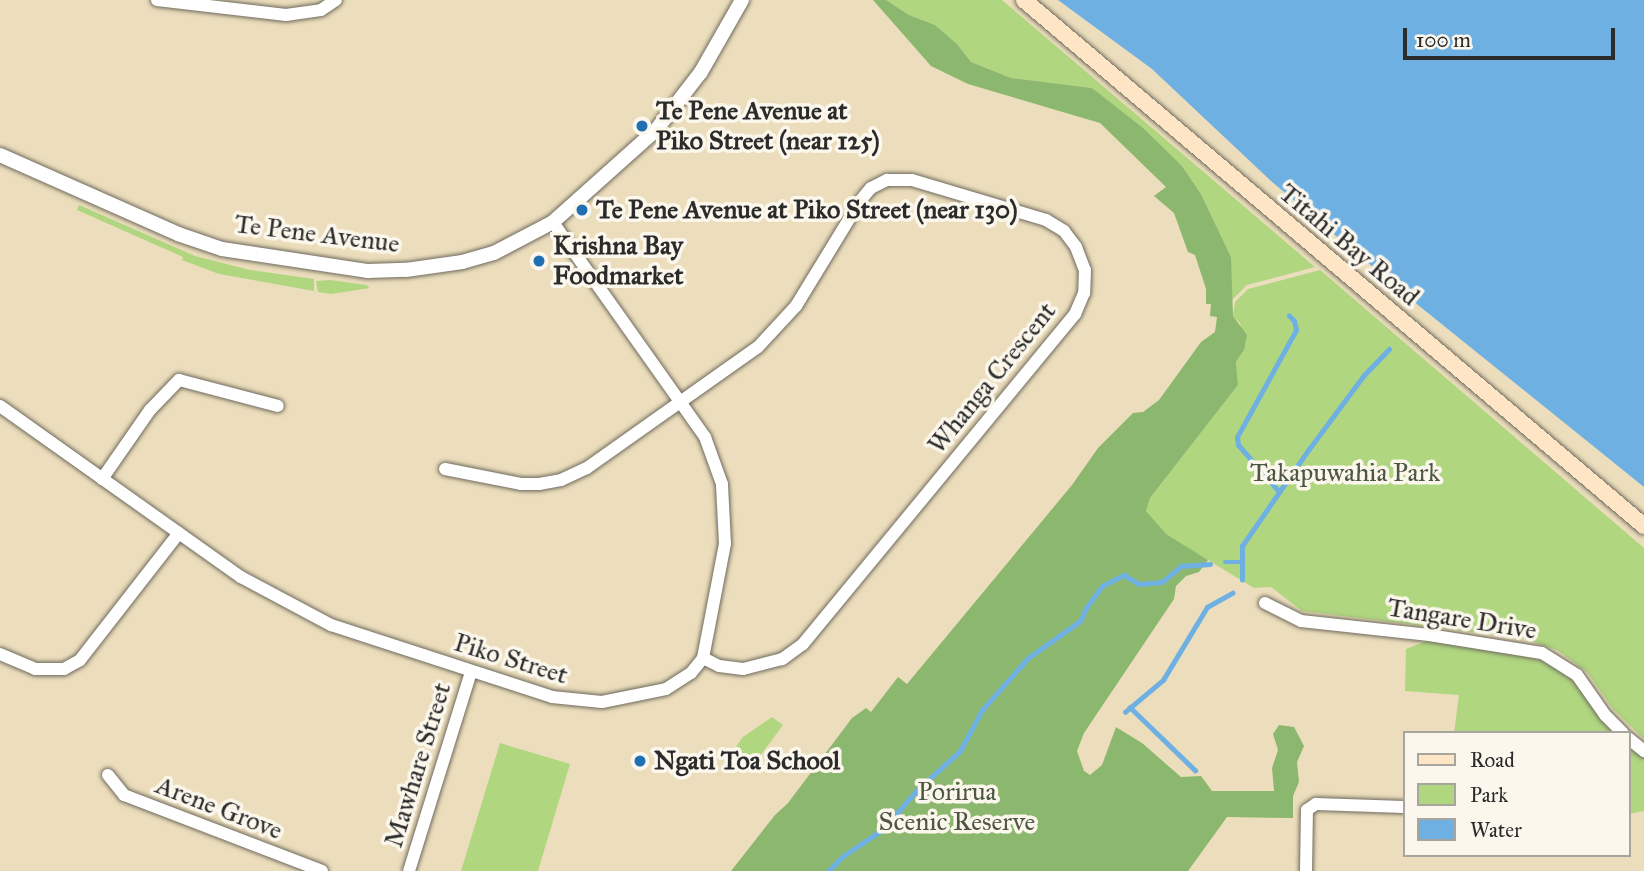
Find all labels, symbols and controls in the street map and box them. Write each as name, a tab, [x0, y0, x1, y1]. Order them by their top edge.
scale bar	[1406, 14, 1618, 58]
text: 100 m	[1416, 27, 1471, 53]
place label: Te Pene Avenue at Piko Street (near 125)	[656, 95, 880, 156]
marker: Te Pene Avenue at Piko Street (near 125)	[634, 118, 650, 134]
street label: Titahi Bay Road	[1273, 177, 1425, 313]
place label: Te Pene Avenue at Piko Street (near 130)	[596, 194, 1018, 226]
marker: Te Pene Avenue at Piko Street (near 130)	[574, 202, 590, 218]
street label: Te Pene Avenue	[233, 208, 401, 260]
place label: Krishna Bay Foodmarket	[553, 230, 683, 292]
marker: Krishna Bay Foodmarket	[531, 253, 547, 269]
street label: Whanga Crescent	[921, 296, 1063, 460]
park label: Takapuwahia Park	[1250, 457, 1440, 489]
street label: Tangare Drive	[1385, 592, 1539, 646]
street label: Piko Street	[450, 627, 572, 691]
street label: Mawhare Street	[378, 679, 458, 851]
legend	[1402, 731, 1630, 857]
place label: Ngati Toa School	[654, 745, 840, 777]
text: Road	[1470, 747, 1515, 773]
marker: Ngati Toa School	[632, 753, 648, 769]
street label: Arene Grove	[151, 770, 287, 846]
park label: Porirua Scenic Reserve	[879, 776, 1035, 838]
text: Park	[1470, 782, 1508, 808]
text: Water	[1470, 817, 1522, 843]

